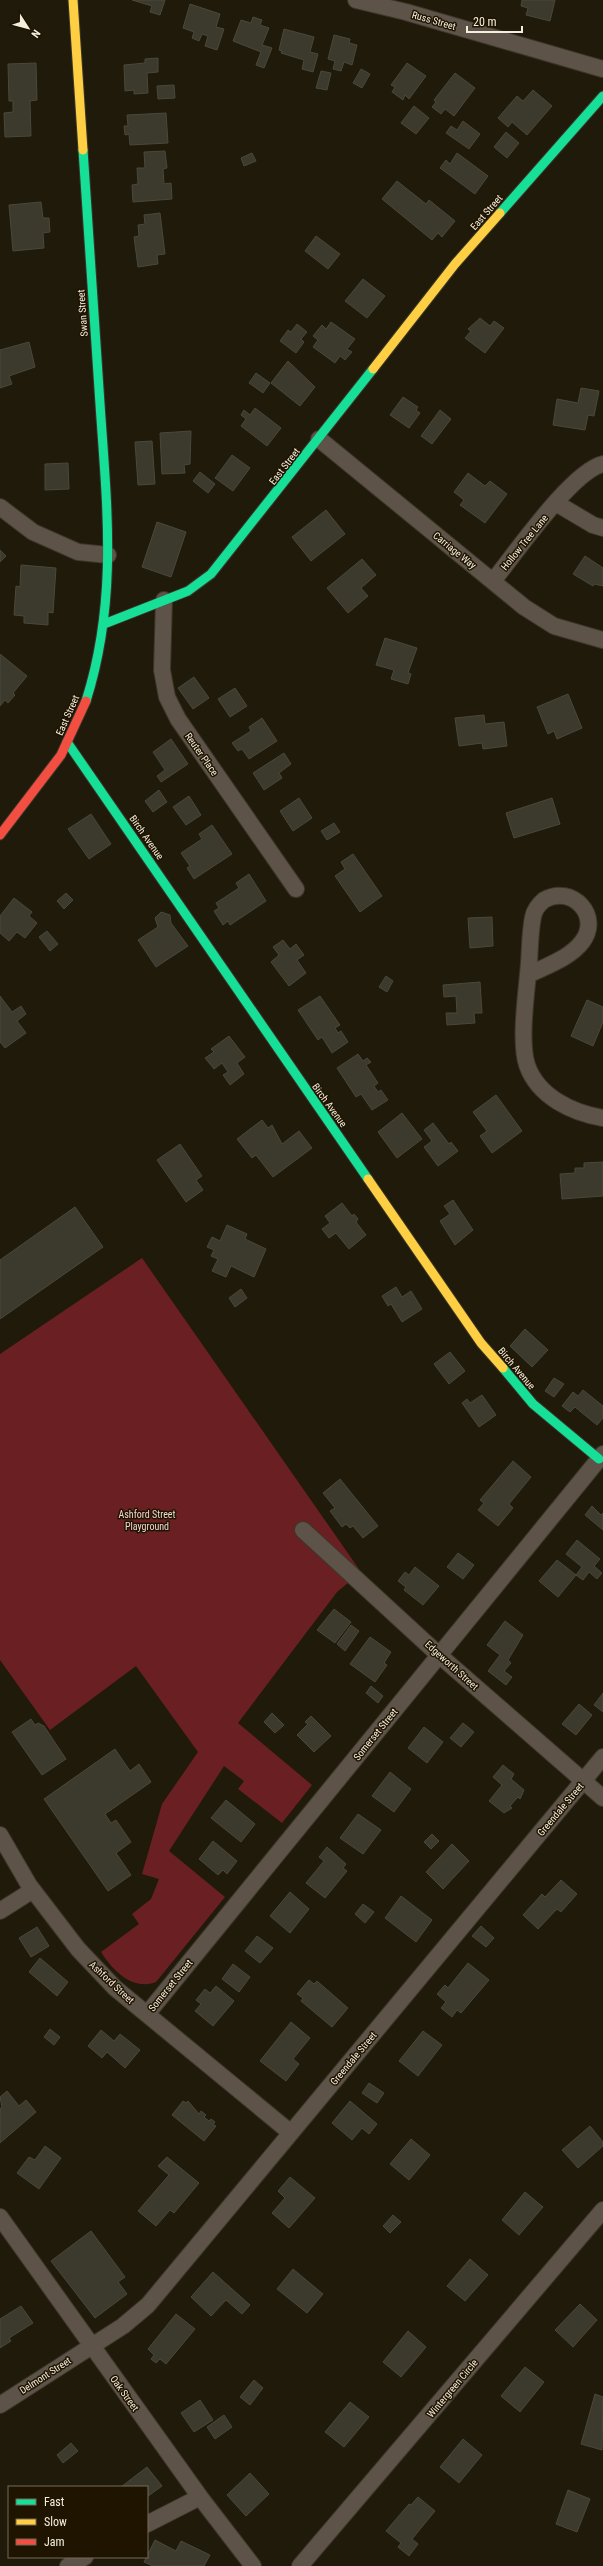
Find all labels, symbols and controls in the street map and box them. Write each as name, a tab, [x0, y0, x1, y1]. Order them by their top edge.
north arrow	[8, 8, 48, 48]
scale bar	[467, 8, 522, 34]
street label: Russ Street	[411, 9, 457, 32]
text: 20 m	[473, 15, 497, 29]
text: N	[28, 27, 43, 40]
street label: East Street	[468, 192, 505, 232]
street label: Swan Street	[75, 289, 90, 337]
street label: East Street	[267, 446, 302, 487]
street label: Hollow Tree Lane	[499, 512, 550, 572]
street label: Carriage Way	[431, 530, 478, 571]
street label: East Street	[54, 693, 81, 737]
street label: Reuter Place	[183, 731, 221, 778]
street label: Birch Avenue	[127, 813, 166, 862]
street label: Birch Avenue	[310, 1081, 349, 1130]
street label: Birch Avenue	[496, 1345, 537, 1392]
park label: Ashford Street Playground	[119, 1509, 176, 1532]
street label: Edgeworth Street	[423, 1639, 481, 1692]
street label: Somerset Street	[351, 1706, 400, 1762]
street label: Greendale Street	[535, 1781, 586, 1838]
street label: Somerset Street	[146, 1957, 195, 2013]
street label: Ashford Street	[87, 1959, 136, 2006]
street label: Greendale Street	[328, 2030, 379, 2087]
street label: Delmont Street	[18, 2355, 73, 2396]
street label: Wintergreen Circle	[425, 2357, 480, 2420]
street label: Oak Street	[108, 2373, 141, 2413]
legend	[8, 2486, 148, 2558]
text: Fast	[44, 2495, 65, 2509]
text: Slow	[44, 2515, 67, 2529]
text: Jam	[44, 2535, 65, 2549]

